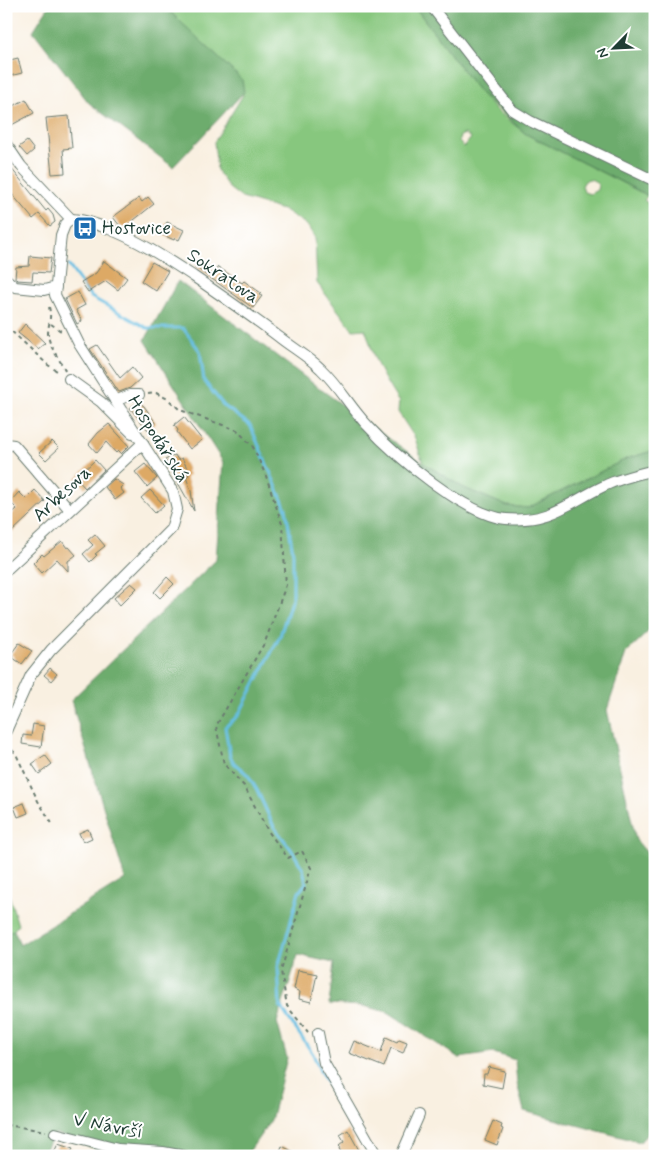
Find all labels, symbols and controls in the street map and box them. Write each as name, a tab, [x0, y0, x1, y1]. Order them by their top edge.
north arrow	[588, 22, 638, 72]
text: N	[593, 45, 613, 61]
bus stop icon: Hostovice	[72, 215, 98, 241]
place label: Hostovice	[102, 216, 171, 241]
street label: Sokratova	[182, 243, 264, 309]
street label: Hospodářská	[121, 391, 195, 487]
street label: Arbesova	[27, 460, 97, 528]
street label: V Návrší	[71, 1107, 145, 1145]

